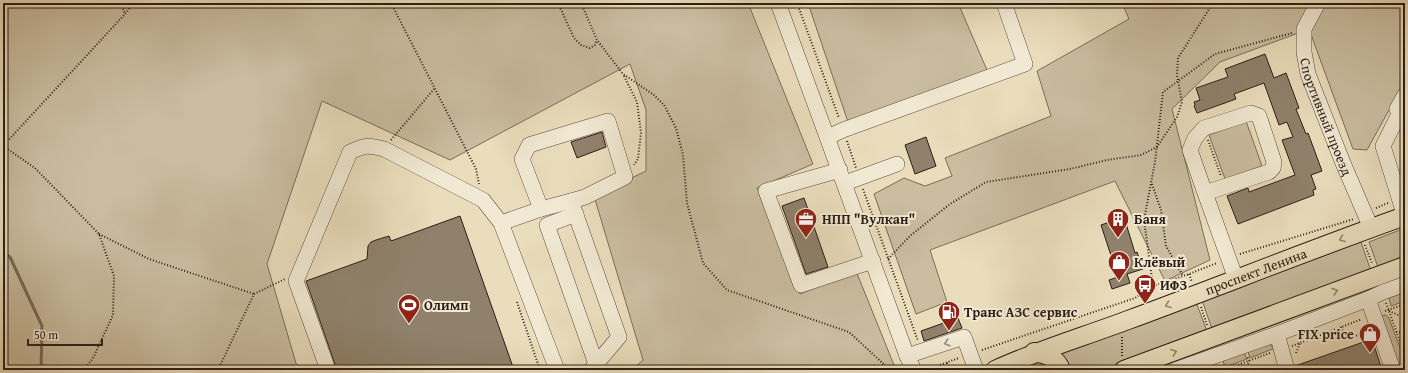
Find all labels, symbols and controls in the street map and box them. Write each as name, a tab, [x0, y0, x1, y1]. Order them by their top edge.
street label: Спортивный проезд	[1295, 56, 1357, 179]
office icon: НПП "Вулкан"	[793, 206, 819, 239]
building icon: Баня	[1105, 206, 1131, 239]
place label: НПП "Вулкан"	[822, 209, 915, 229]
place label: Баня	[1134, 209, 1166, 229]
one-way arrow	[1338, 234, 1345, 242]
street label: проспект Ленина	[1202, 243, 1310, 300]
shop icon: Клёвый	[1106, 249, 1132, 282]
place label: Клёвый	[1134, 252, 1186, 272]
bus stop icon: ИФЗ	[1132, 272, 1158, 305]
place label: ИФЗ	[1160, 275, 1187, 295]
one-way arrow	[1331, 288, 1338, 296]
sports icon: Олимп	[396, 292, 422, 325]
place label: Олимп	[424, 295, 469, 315]
fuel station icon: Транс АЗС сервис	[936, 299, 962, 332]
one-way arrow	[1165, 300, 1172, 308]
place label: Транс АЗС сервис	[964, 302, 1078, 322]
scale bar	[28, 321, 102, 347]
shop icon: FIX price	[1357, 321, 1383, 354]
place label: FIX price	[1298, 324, 1354, 344]
text: 50 m	[34, 326, 58, 343]
one-way arrow	[943, 338, 950, 347]
one-way arrow	[1170, 348, 1177, 356]

